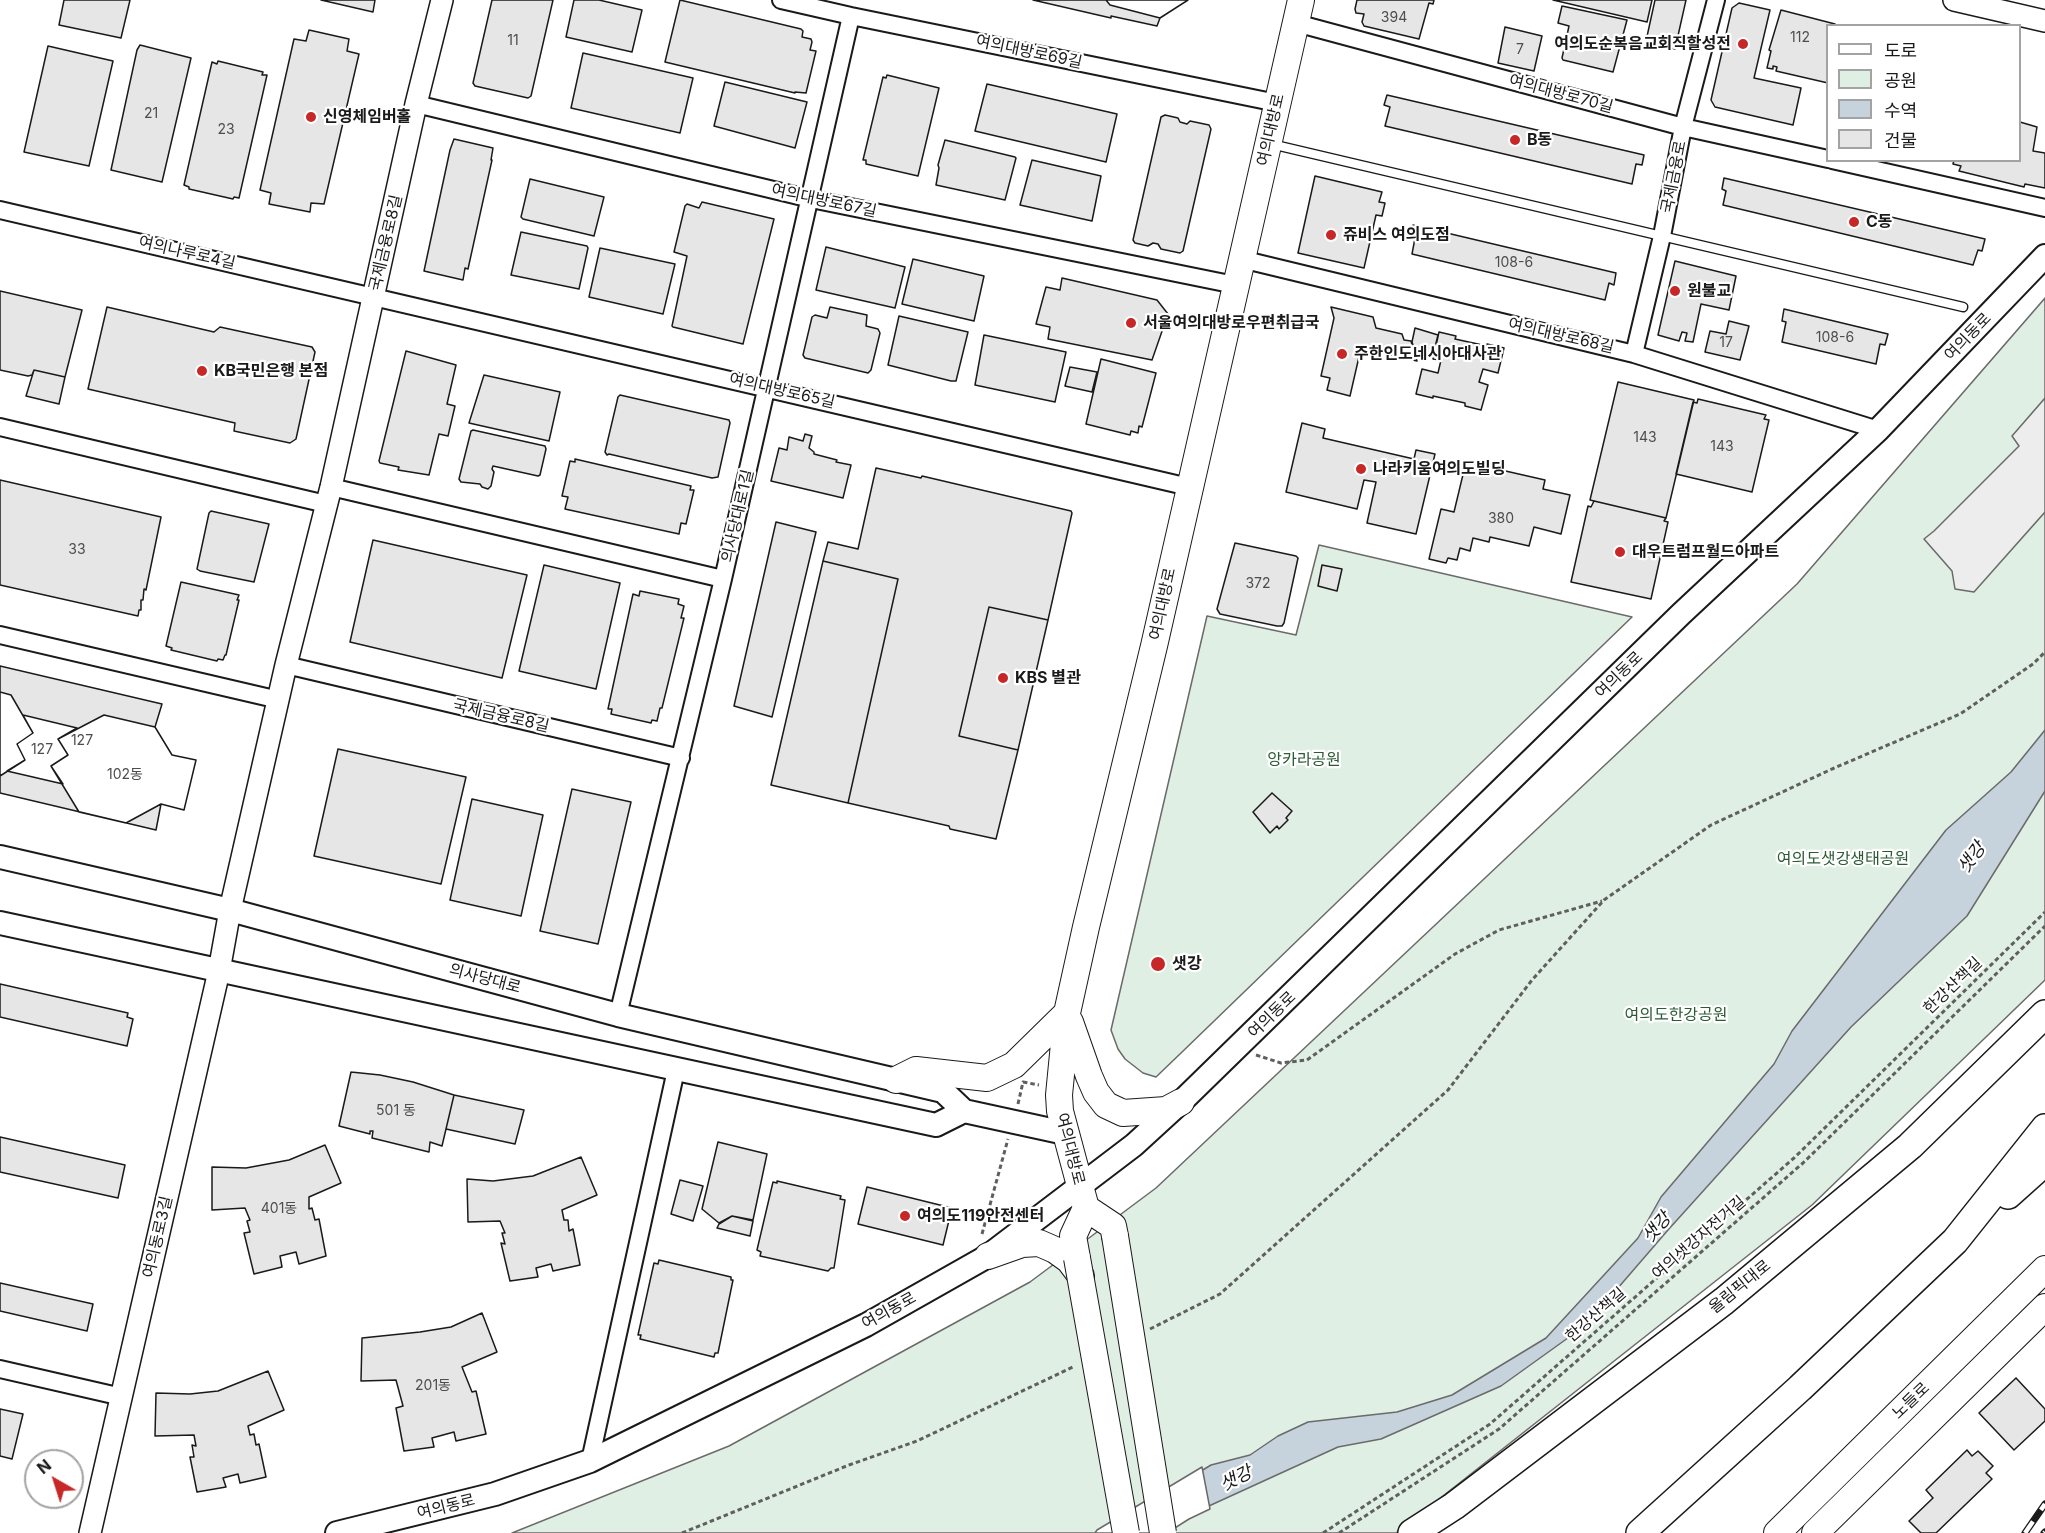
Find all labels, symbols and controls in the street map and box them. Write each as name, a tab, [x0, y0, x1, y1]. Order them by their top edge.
house number: 394	[1381, 10, 1407, 26]
legend	[1826, 24, 2021, 162]
house number: 112	[1790, 30, 1810, 46]
street label: 여의대방로69길	[974, 31, 1084, 73]
house number: 11	[507, 33, 519, 49]
place label: 여의도순복음교회직할성전	[1554, 34, 1731, 54]
marker: 여의도순복음교회직할성전	[1736, 37, 1750, 51]
text: 도로	[1884, 40, 1917, 61]
house number: 7	[1516, 42, 1524, 58]
text: 공원	[1884, 70, 1917, 91]
street label: 여의대방로70길	[1507, 71, 1615, 117]
street label: 여의대방로	[1253, 92, 1289, 168]
text: 수역	[1884, 100, 1917, 121]
house number: 21	[144, 106, 158, 122]
place label: 신영체임버홀	[323, 107, 411, 127]
marker: 신영체임버홀	[304, 110, 318, 124]
house number: 23	[217, 122, 235, 138]
place label: B동	[1527, 130, 1552, 150]
text: 건물	[1884, 130, 1917, 151]
marker: B동	[1508, 133, 1522, 147]
street label: 국제금융로	[1658, 139, 1690, 215]
street label: 여의대방로67길	[770, 180, 878, 222]
street label: 국제금융로8길	[366, 193, 406, 293]
place label: C동	[1866, 212, 1893, 232]
marker: C동	[1847, 215, 1861, 229]
place label: 쥬비스 여의도점	[1343, 225, 1450, 245]
marker: 쥬비스 여의도점	[1324, 228, 1338, 242]
street label: 여의나루로4길	[137, 233, 237, 273]
house number: 108-6	[1495, 255, 1533, 271]
place label: 원불교	[1687, 281, 1731, 301]
marker: 원불교	[1668, 284, 1682, 298]
street label: 여의동로	[1941, 309, 1995, 365]
place label: 서울여의대방로우편취급국	[1143, 313, 1320, 333]
street label: 여의대방로68길	[1506, 314, 1616, 358]
marker: 서울여의대방로우편취급국	[1124, 316, 1138, 330]
house number: 108-6	[1816, 330, 1854, 346]
house number: 17	[1719, 335, 1733, 351]
place label: 주한인도네시아대사관	[1354, 344, 1501, 364]
marker: 주한인도네시아대사관	[1335, 347, 1349, 361]
place label: KB국민은행 본점	[214, 361, 328, 381]
marker: KB국민은행 본점	[195, 364, 209, 378]
street label: 여의대방로65길	[727, 370, 837, 412]
house number: 143	[1633, 430, 1657, 446]
house number: 143	[1710, 439, 1734, 455]
place label: 나라키움여의도빌딩	[1373, 459, 1505, 479]
marker: 나라키움여의도빌딩	[1354, 462, 1368, 476]
street label: 의사당대로1길	[718, 468, 758, 564]
house number: 380	[1488, 511, 1514, 527]
house number: 33	[68, 542, 86, 558]
place label: 대우트럼프월드아파트	[1632, 542, 1779, 562]
marker: 대우트럼프월드아파트	[1613, 545, 1627, 559]
street label: 여의대방로	[1146, 566, 1180, 642]
house number: 372	[1245, 576, 1271, 592]
street label: 여의동로	[1591, 648, 1647, 702]
place label: KBS 별관	[1015, 668, 1081, 688]
marker: KBS 별관	[996, 671, 1010, 685]
street label: 국제금융로8길	[451, 696, 551, 736]
house number: 127	[71, 733, 93, 749]
house number: 127	[31, 742, 53, 758]
park label: 앙카라공원	[1267, 750, 1341, 770]
house number: 102동	[107, 767, 143, 783]
water label: 샛강	[1953, 838, 1991, 878]
park label: 여의도샛강생태공원	[1777, 849, 1909, 869]
place label: 샛강	[1172, 954, 1201, 974]
street label: 한강산책길	[1920, 954, 1986, 1018]
marker: 샛강	[1149, 955, 1167, 973]
street label: 의사당대로	[447, 960, 523, 998]
street label: 여의동로	[1244, 988, 1300, 1042]
park label: 여의도한강공원	[1624, 1005, 1728, 1025]
house number: 501 동	[376, 1103, 416, 1119]
street label: 여의대방로	[1052, 1111, 1088, 1187]
street label: 여의샛강자전거길	[1648, 1192, 1750, 1284]
street label: 여의동로3길	[139, 1194, 177, 1280]
house number: 401동	[261, 1201, 297, 1217]
place label: 여의도119안전센터	[917, 1206, 1044, 1226]
water label: 샛강	[1638, 1208, 1676, 1248]
marker: 여의도119안전센터	[898, 1209, 912, 1223]
street label: 올림픽대로	[1705, 1256, 1775, 1318]
street label: 한강산책길	[1562, 1284, 1630, 1346]
street label: 여의동로	[859, 1288, 919, 1334]
house number: 201동	[415, 1378, 451, 1394]
street label: 노들로	[1888, 1379, 1934, 1423]
north arrow	[24, 1449, 84, 1509]
text: N	[33, 1455, 55, 1478]
water label: 샛강	[1216, 1462, 1256, 1496]
street label: 여의동로	[415, 1491, 477, 1523]

